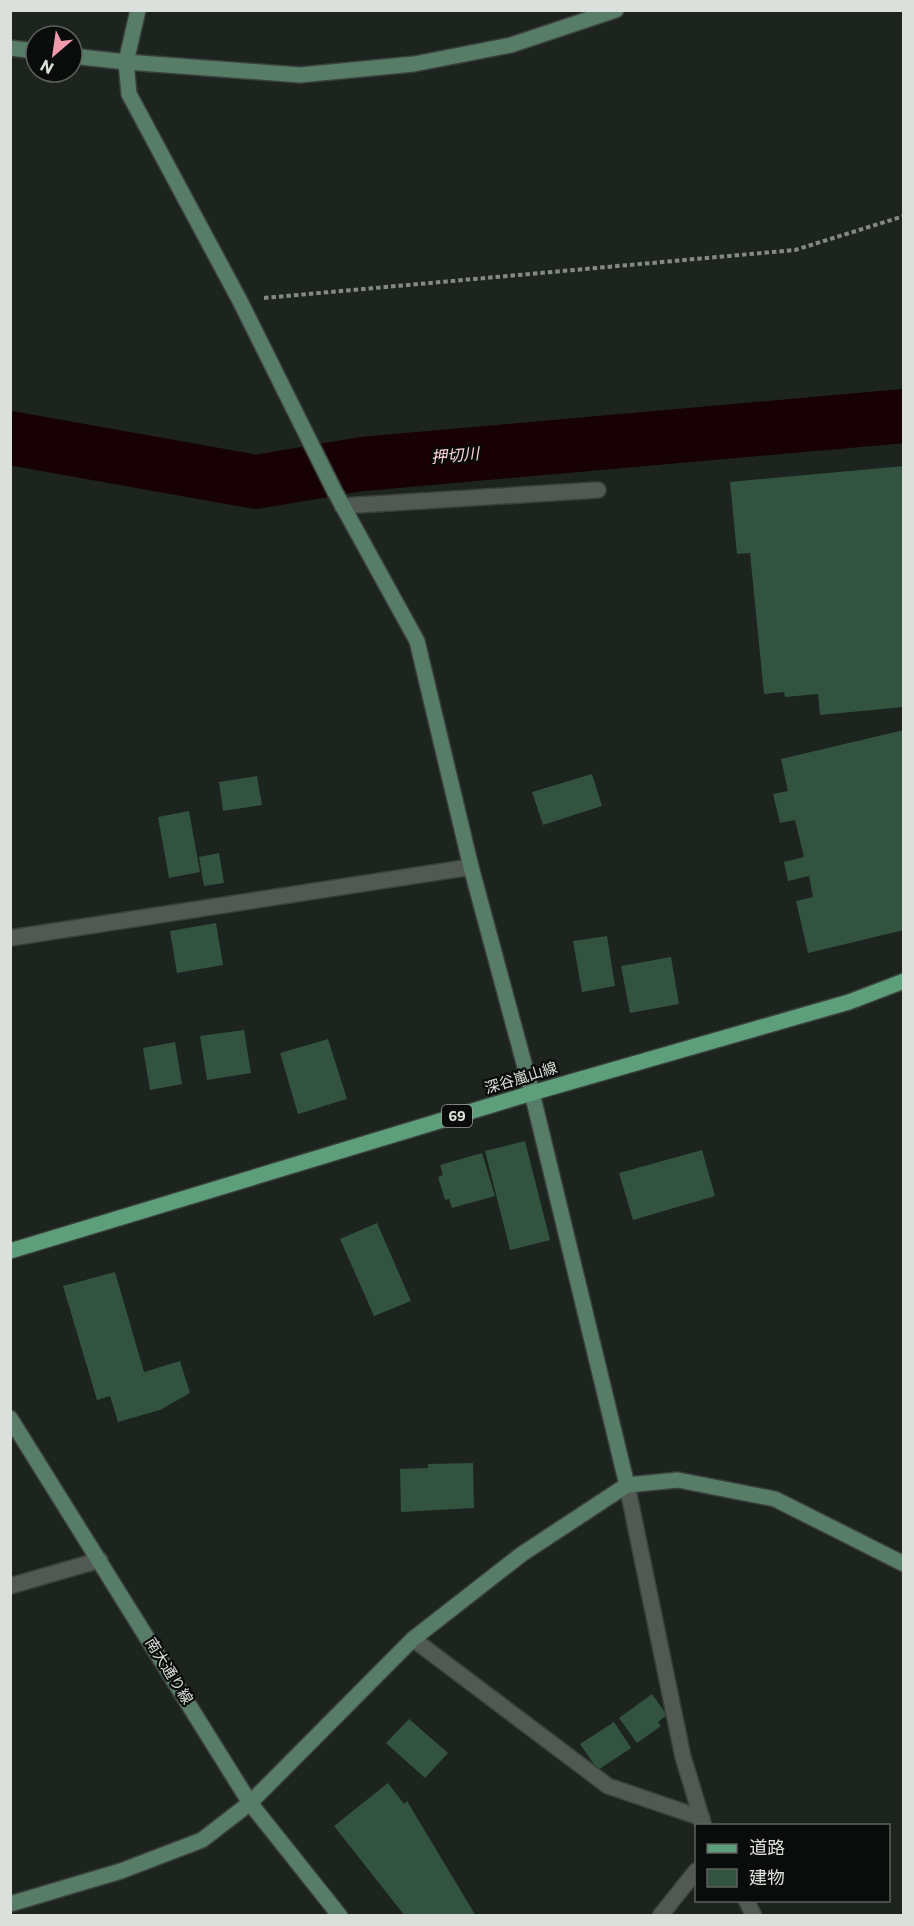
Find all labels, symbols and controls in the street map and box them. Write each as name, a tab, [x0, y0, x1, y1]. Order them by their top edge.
north arrow	[24, 24, 84, 84]
text: N	[37, 56, 56, 79]
water label: 押切川	[430, 443, 482, 466]
street label: 深谷嵐山線	[482, 1057, 559, 1097]
road number: 69	[442, 1105, 472, 1127]
street label: 南大通り線	[142, 1634, 197, 1707]
legend	[695, 1824, 890, 1902]
text: 道路	[749, 1836, 785, 1858]
text: 建物	[749, 1866, 785, 1888]

